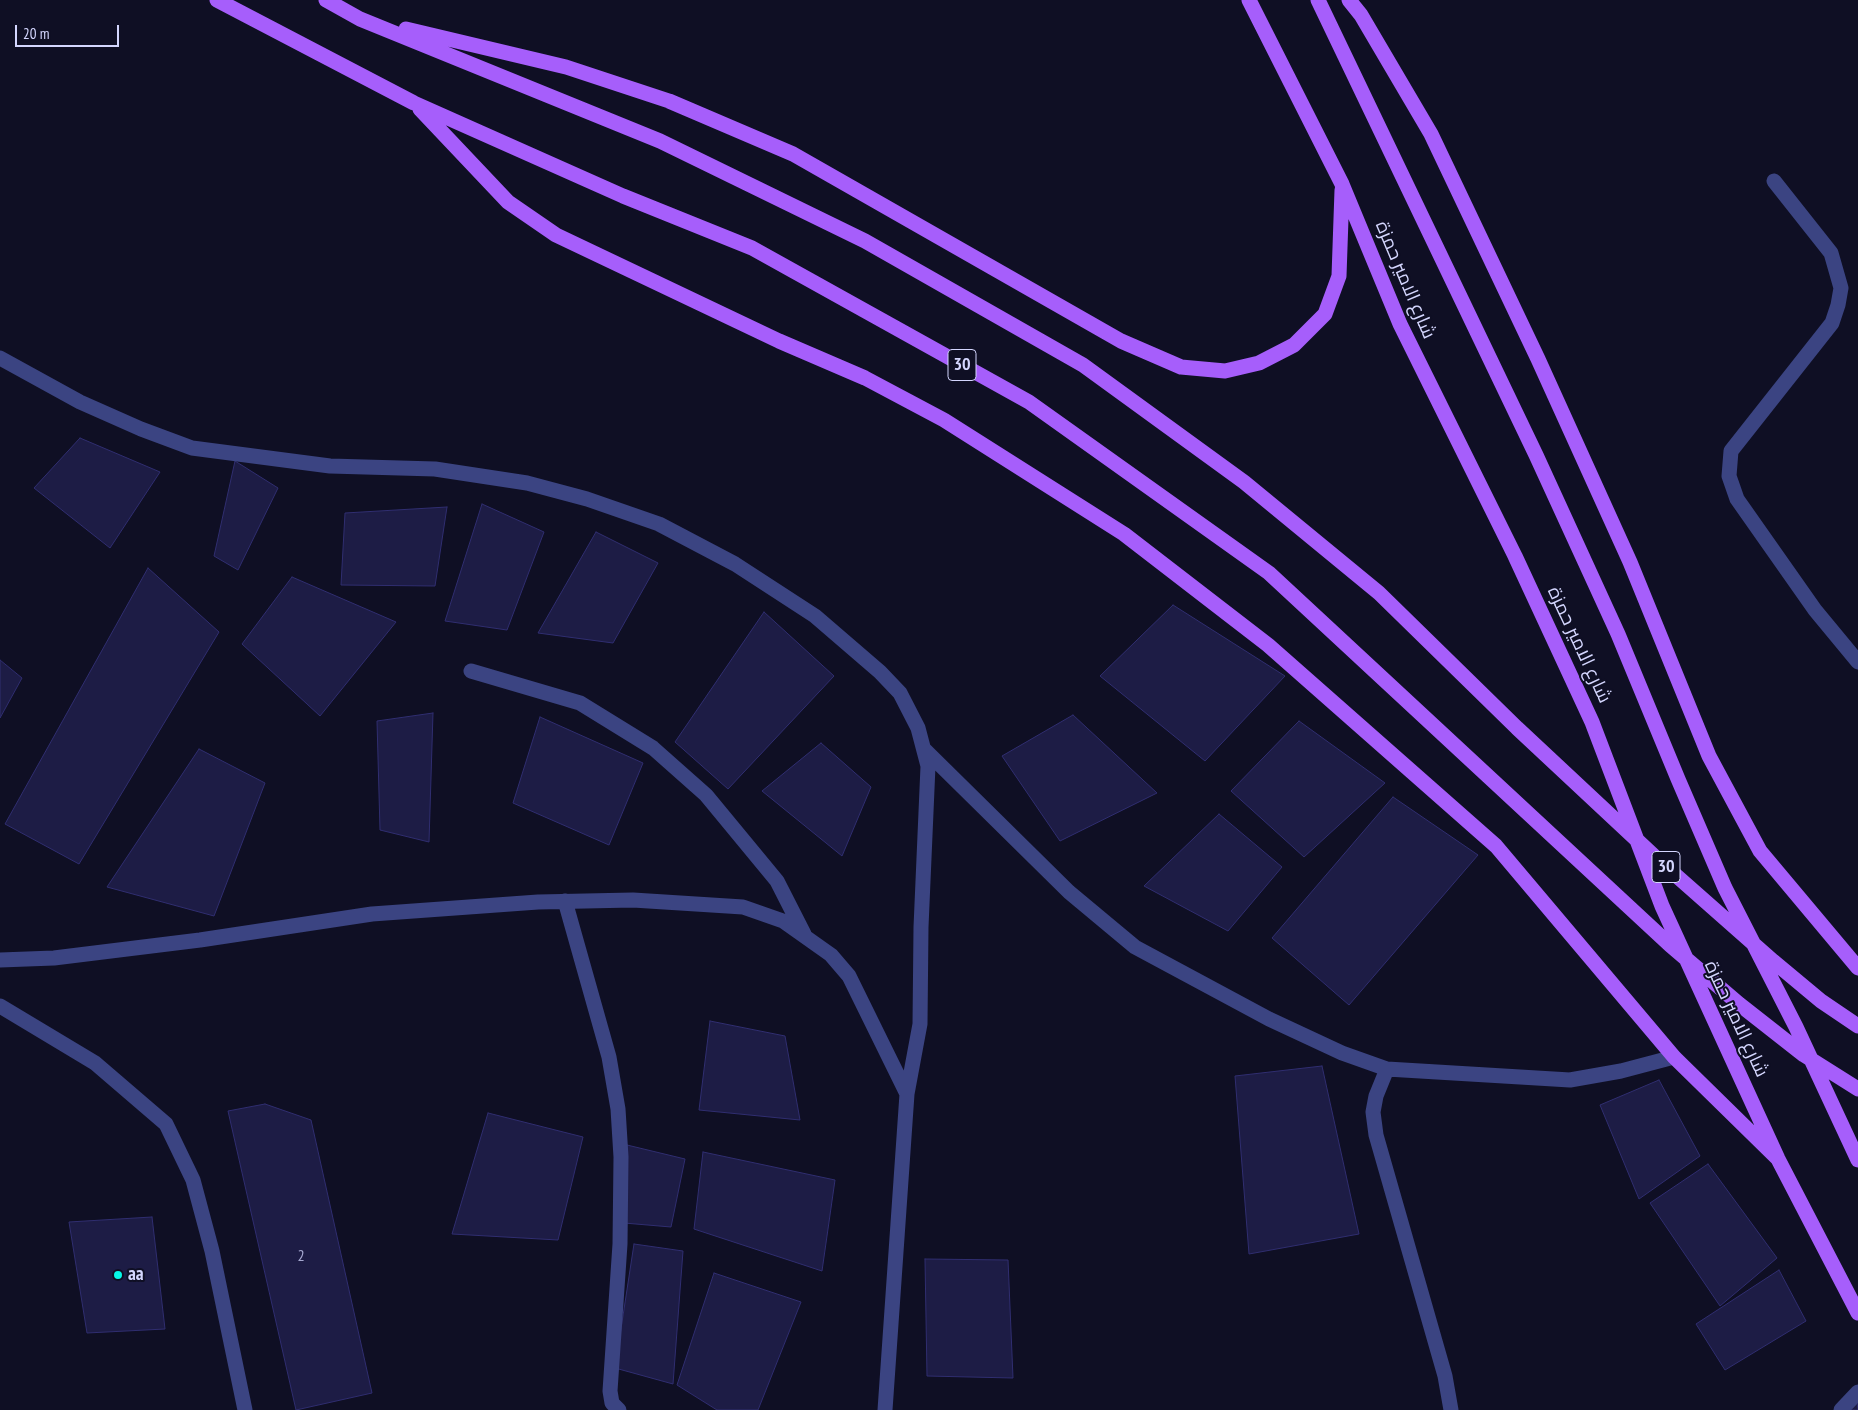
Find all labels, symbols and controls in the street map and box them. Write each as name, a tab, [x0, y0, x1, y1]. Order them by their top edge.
scale bar	[18, 15, 121, 47]
text: 20 m	[23, 24, 49, 43]
street label: شارع الامير حمزة	[1370, 218, 1440, 342]
road number: 30	[948, 350, 976, 380]
street label: شارع الامير حمزة	[1542, 583, 1616, 707]
road number: 30	[1652, 852, 1680, 882]
street label: شارع الامير حمزة	[1699, 957, 1773, 1081]
house number: 2	[297, 1246, 305, 1266]
place label: aa	[128, 1264, 144, 1286]
marker: aa	[112, 1269, 124, 1281]

